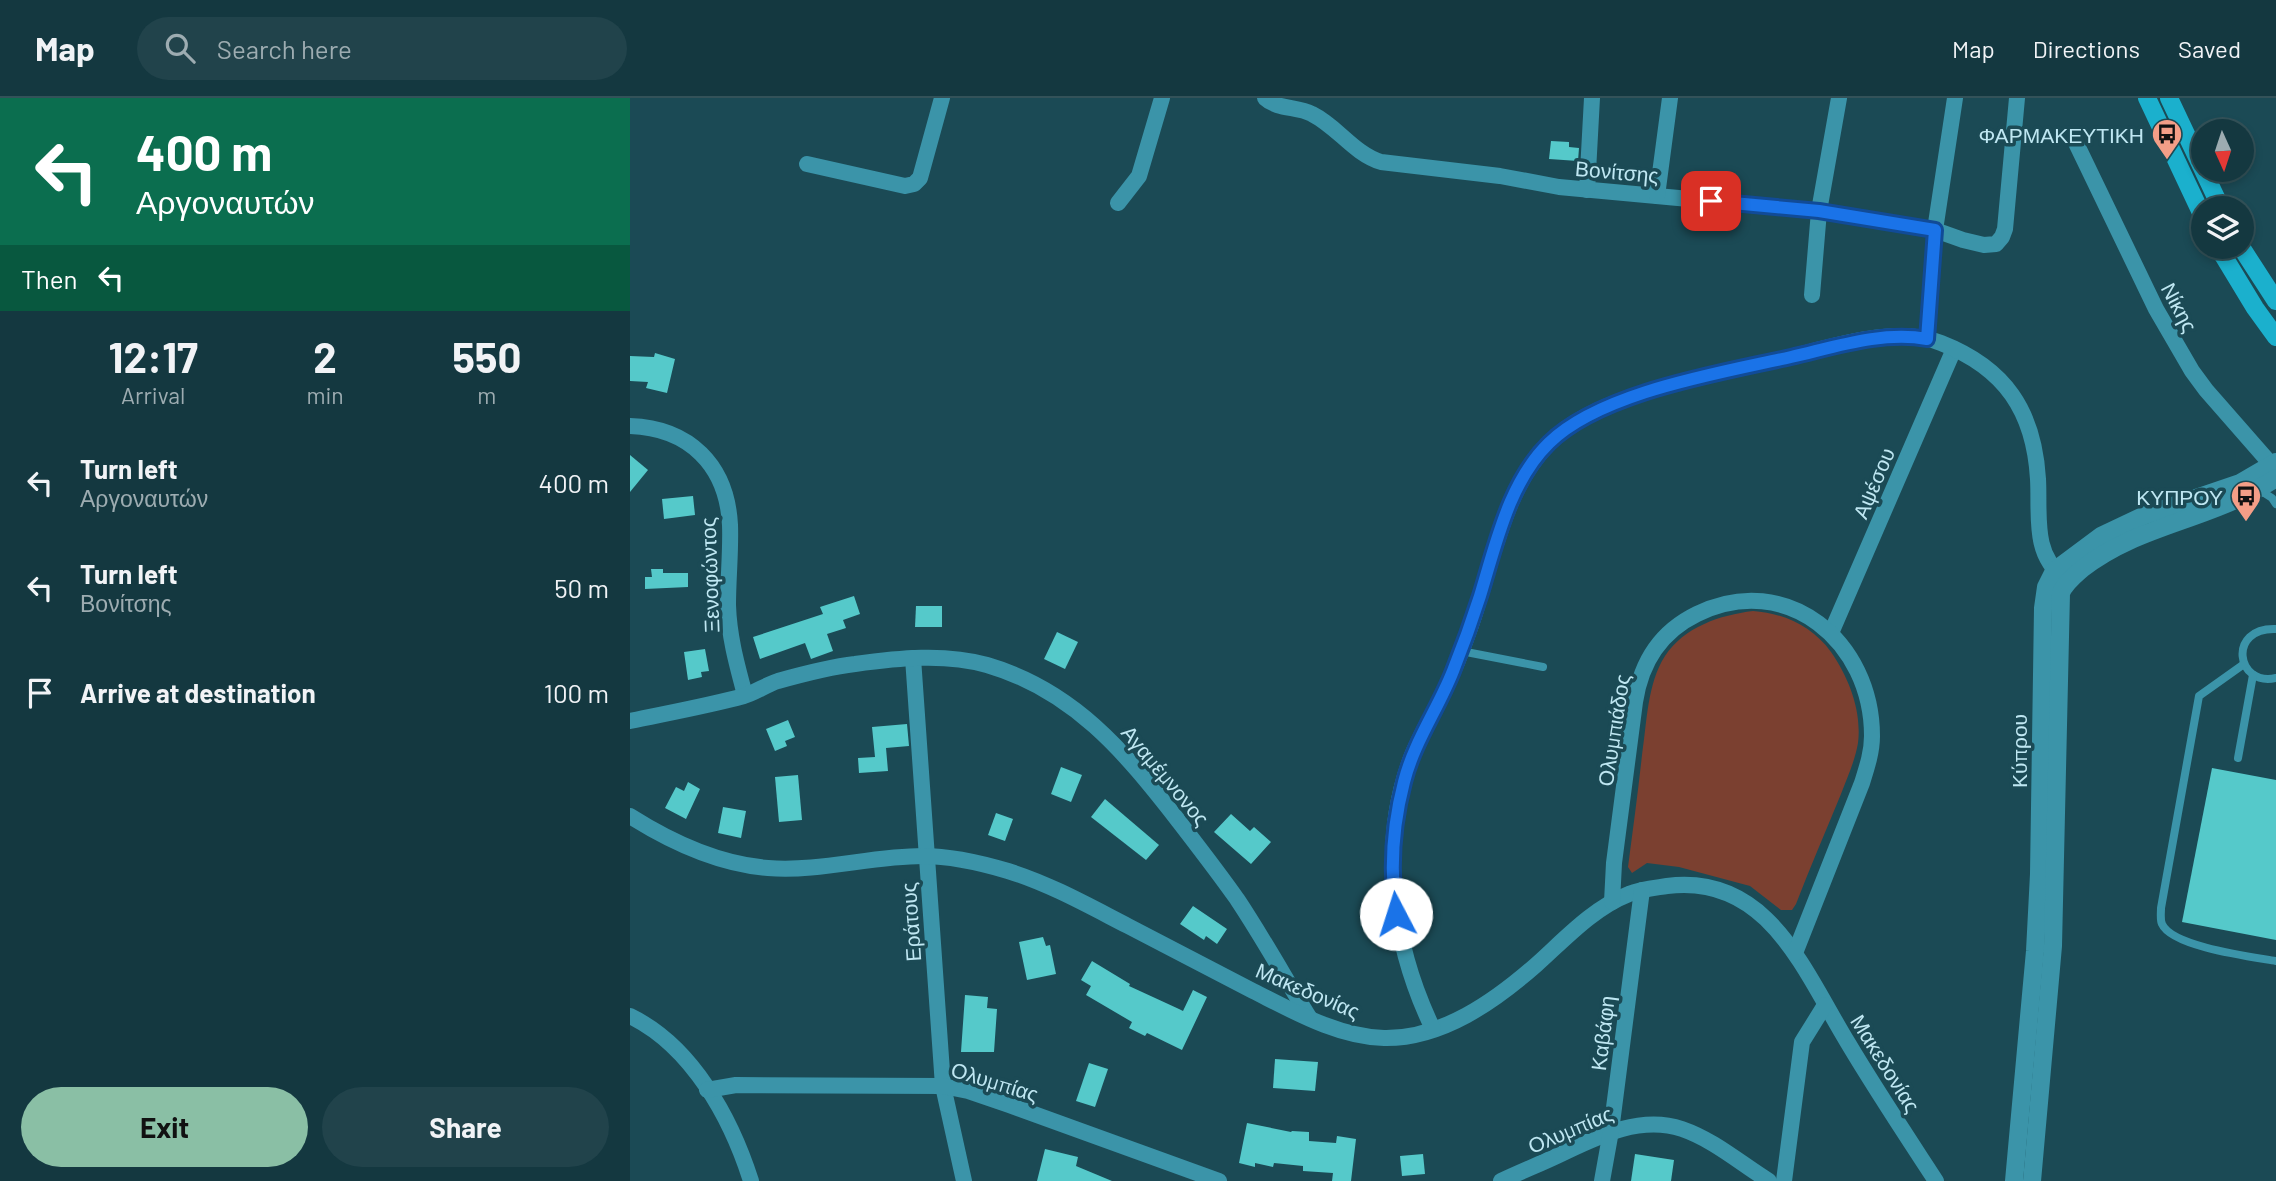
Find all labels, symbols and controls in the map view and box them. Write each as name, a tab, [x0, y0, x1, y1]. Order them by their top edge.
search box	[137, 17, 627, 80]
text: Map	[35, 28, 95, 68]
icon: search	[161, 29, 199, 67]
text: Search here	[217, 33, 352, 64]
text: Map	[1952, 34, 1995, 63]
text: Directions	[2033, 34, 2140, 63]
text: Saved	[2178, 34, 2241, 63]
bus stop icon: ΦΑΡΜΑΚΕΥΤΙΚΗ	[2150, 117, 2184, 161]
north arrow	[2191, 119, 2254, 182]
map controls	[2191, 119, 2254, 259]
text: 400 m	[136, 122, 272, 181]
place label: ΦΑΡΜΑΚΕΥΤΙΚΗ	[1978, 122, 2144, 147]
icon: left	[21, 126, 112, 217]
street label: Βονίτσης	[1574, 155, 1660, 187]
pin	[1681, 171, 1741, 231]
text: Αργοναυτών	[136, 182, 315, 220]
icon: arrive	[1692, 182, 1730, 220]
button: layers	[2191, 196, 2254, 259]
icon: left	[92, 259, 130, 297]
text: Then	[21, 263, 78, 294]
street label: Νίκης	[2157, 278, 2203, 336]
text: 12:17	[109, 331, 198, 381]
text: 2	[313, 331, 337, 381]
text: 550	[452, 331, 521, 381]
text: Arrival	[121, 381, 185, 409]
text: min	[306, 381, 344, 409]
text: m	[477, 381, 496, 409]
street label: Αψέσου	[1847, 444, 1899, 522]
text: Turn left	[80, 453, 178, 484]
icon: left	[21, 464, 59, 502]
text: 400 m	[539, 467, 609, 498]
bus stop icon: ΚΥΠΡΟΥ	[2229, 479, 2263, 523]
text: Αργοναυτών	[80, 484, 208, 512]
place label: ΚΥΠΡΟΥ	[2136, 484, 2223, 509]
street label: Ξενοφώντος	[694, 517, 724, 633]
text: Turn left	[80, 558, 178, 589]
icon: left	[21, 569, 59, 607]
text: 50 m	[554, 572, 609, 603]
text: Βονίτσης	[80, 589, 172, 617]
street label: Ολυμπιάδος	[1592, 672, 1634, 788]
icon: arrive	[21, 674, 59, 712]
text: Arrive at destination	[80, 677, 316, 708]
text: 100 m	[544, 677, 609, 708]
street label: Κύπρου	[2006, 714, 2031, 788]
street label: Αγαμέμνονος	[1117, 720, 1215, 830]
position arrow	[1359, 877, 1433, 951]
street label: Εράτους	[895, 882, 925, 962]
street label: Μακεδονίας	[1252, 957, 1364, 1023]
street label: Καβάφη	[1585, 994, 1619, 1072]
street label: Μακεδονίας	[1846, 1010, 1926, 1116]
street label: Ολυμπίας	[948, 1056, 1042, 1106]
button: Exit	[21, 1087, 308, 1167]
button: Share	[322, 1087, 609, 1167]
street label: Ολυμπίας	[1524, 1100, 1616, 1158]

